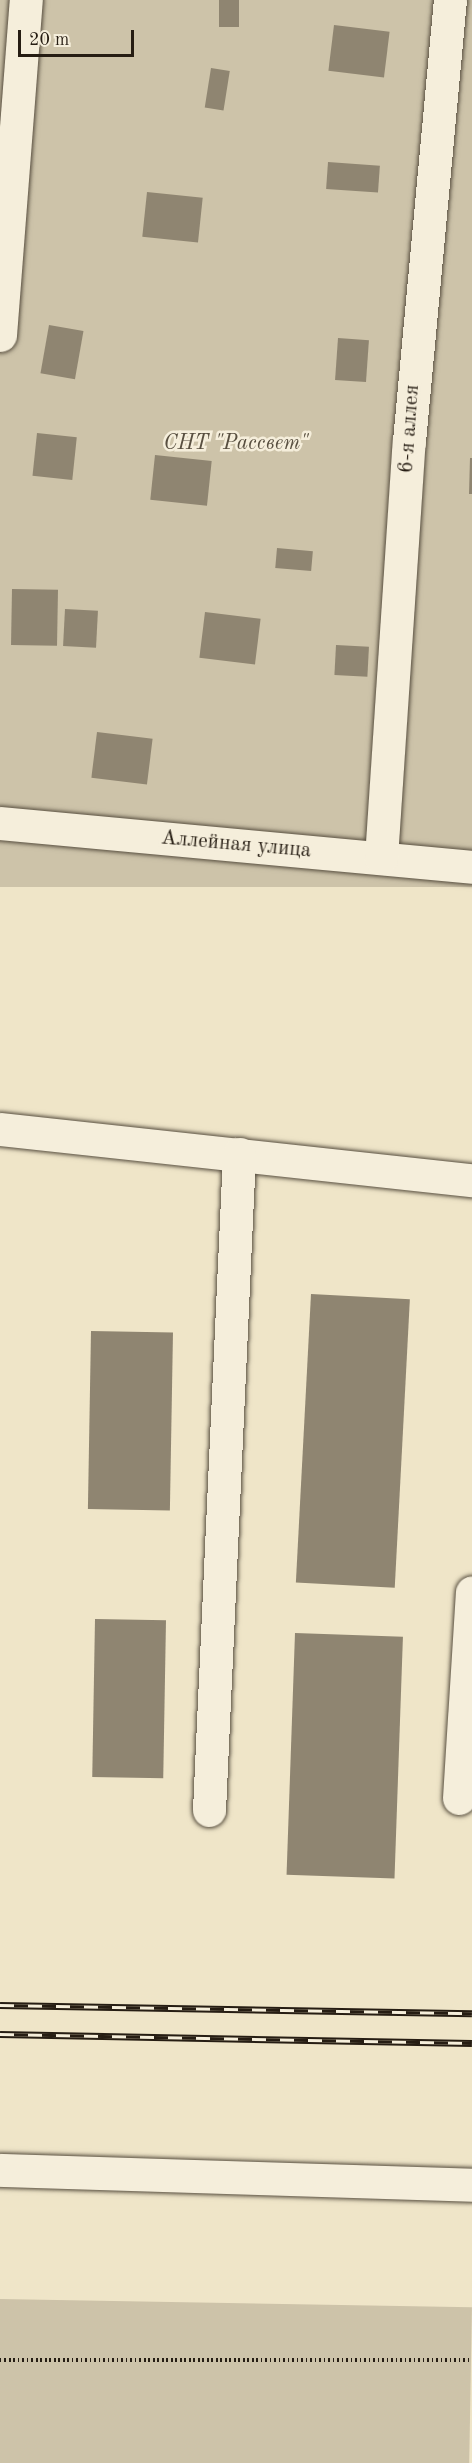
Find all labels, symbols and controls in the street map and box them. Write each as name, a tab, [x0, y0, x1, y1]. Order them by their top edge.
scale bar	[21, 18, 136, 56]
text: 20 m	[29, 31, 69, 49]
street label: 6-я аллея	[394, 384, 426, 474]
park label: СНТ "Рассвет"	[163, 431, 309, 457]
street label: Аллейная улица	[160, 826, 312, 864]

